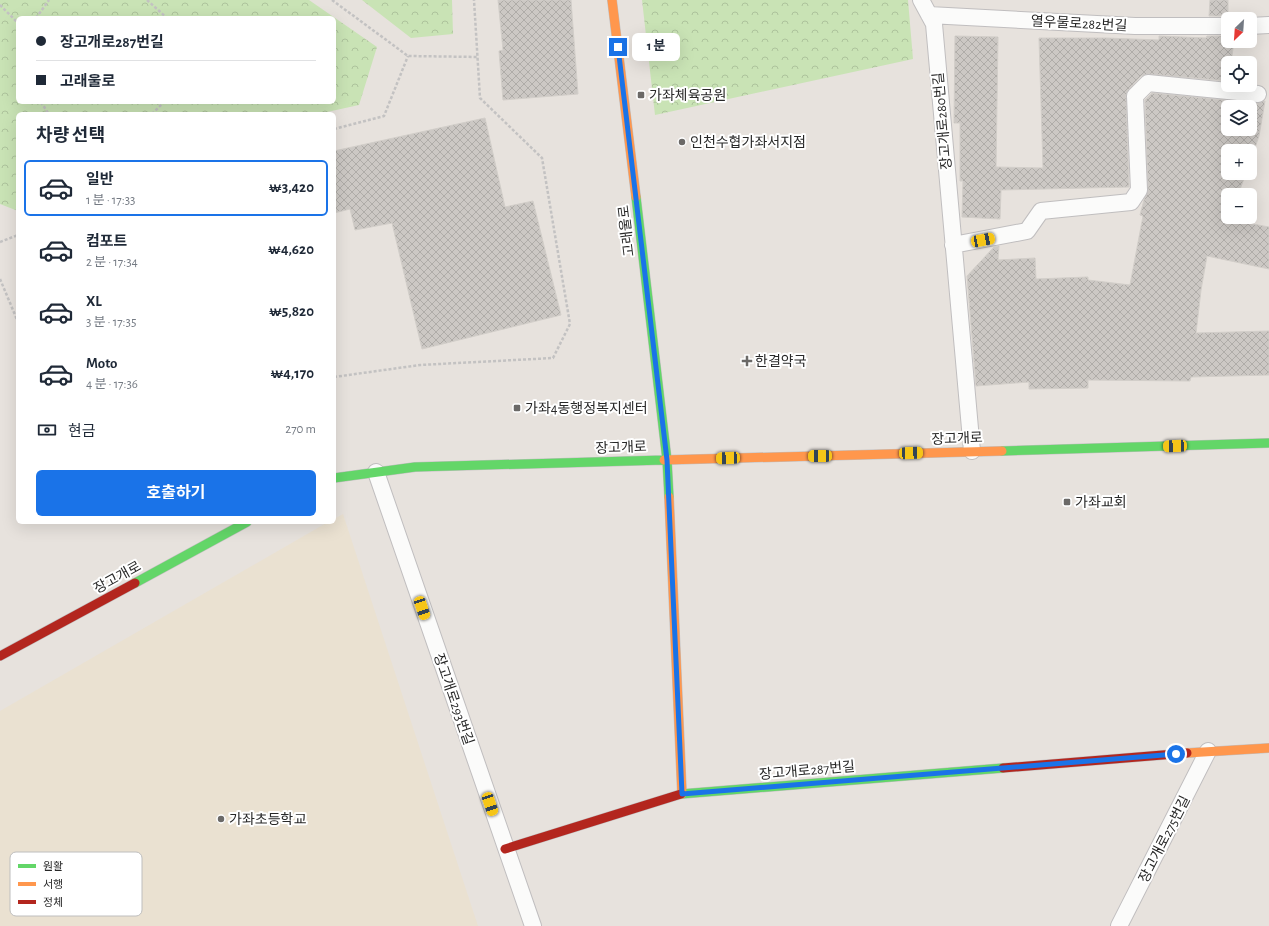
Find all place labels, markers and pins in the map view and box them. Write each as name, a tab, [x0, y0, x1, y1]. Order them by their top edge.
place label: 가좌체육공원	[649, 88, 726, 103]
marker: 가좌체육공원	[636, 90, 646, 100]
place label: 인천수협가좌서지점	[690, 134, 806, 150]
marker: 인천수협가좌서지점	[677, 137, 687, 147]
place label: 한결약국	[755, 354, 807, 369]
marker: 한결약국	[742, 356, 752, 366]
place label: 가좌4동행정복지센터	[525, 401, 648, 416]
marker: 가좌4동행정복지센터	[512, 403, 522, 413]
place label: 가좌교회	[1075, 495, 1127, 510]
marker: 가좌교회	[1062, 497, 1072, 507]
place label: 가좌초등학교	[229, 811, 306, 827]
marker: 가좌초등학교	[216, 814, 226, 824]

